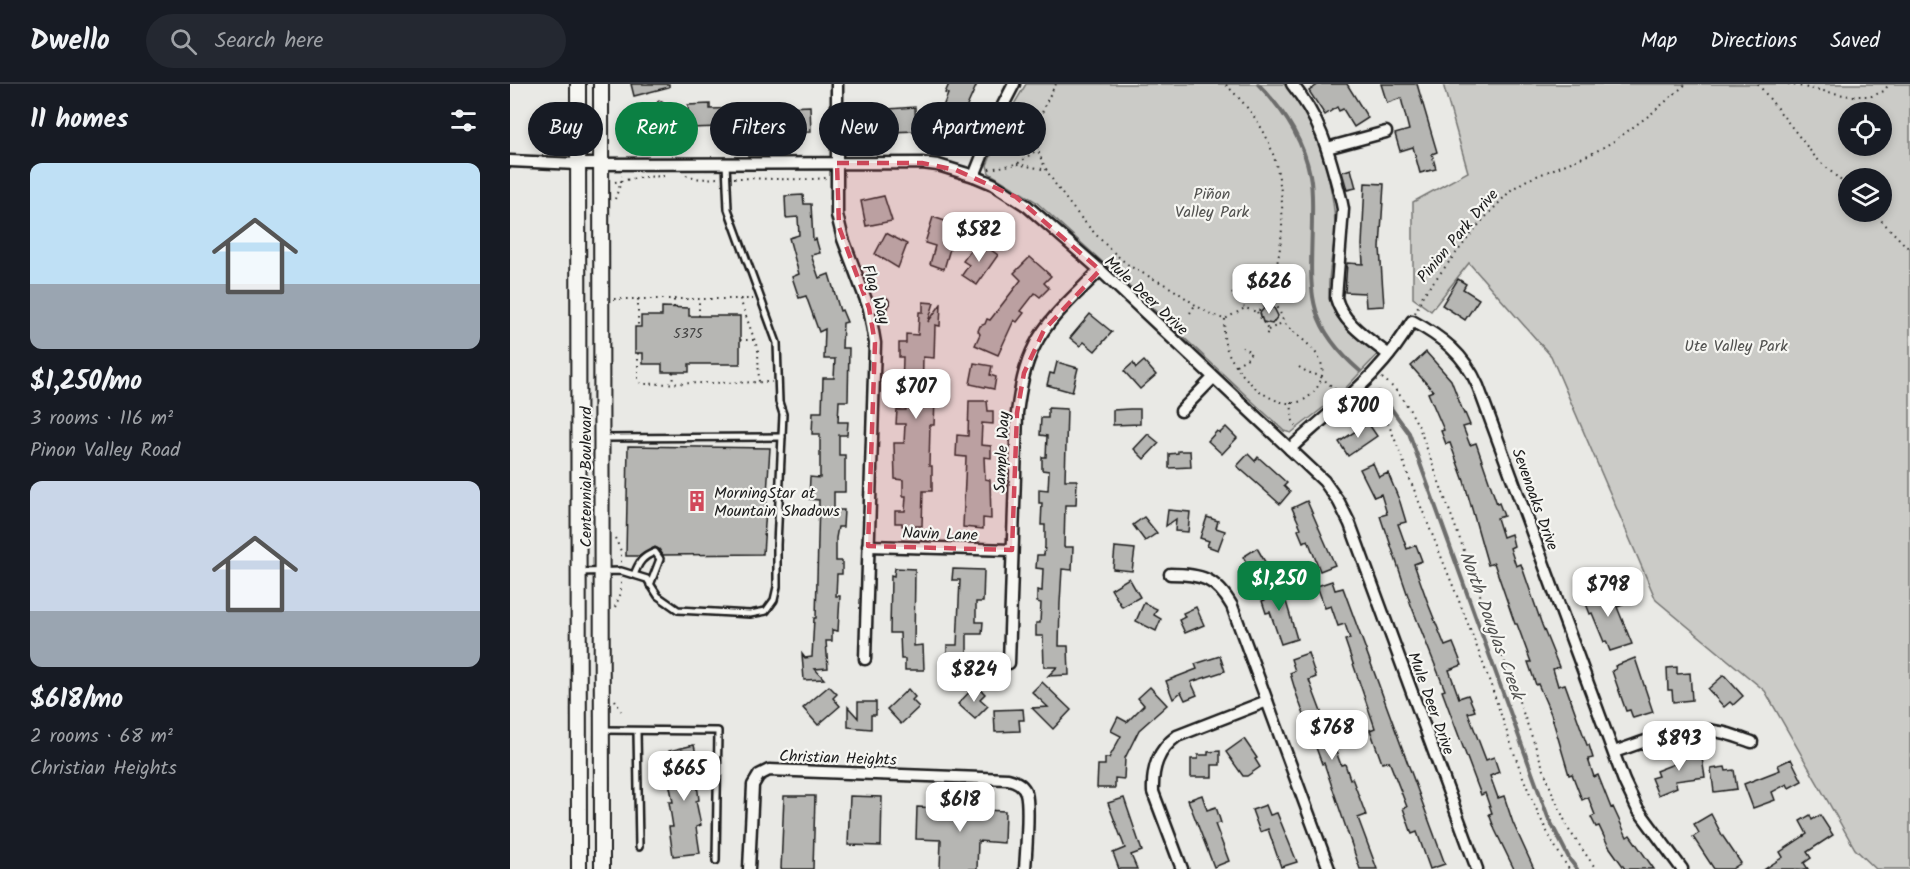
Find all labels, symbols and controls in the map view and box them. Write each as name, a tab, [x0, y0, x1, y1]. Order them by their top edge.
search box	[146, 14, 566, 68]
text: Dwello	[30, 19, 110, 64]
text: Search here	[215, 24, 323, 59]
icon: search	[167, 25, 200, 58]
text: Map	[1641, 25, 1677, 58]
text: Directions	[1710, 25, 1797, 58]
text: Saved	[1830, 25, 1880, 58]
text: 11 homes	[30, 99, 128, 141]
chip: Buy	[528, 102, 603, 156]
chip: Rent	[615, 102, 698, 156]
chip: Filters	[710, 102, 807, 156]
chip: New	[819, 102, 899, 156]
chip: Apartment	[911, 102, 1046, 156]
map controls	[1838, 102, 1892, 222]
button: locate	[1838, 102, 1892, 156]
icon: filters	[447, 104, 480, 137]
button: layers	[1838, 168, 1892, 222]
park label: Piñon Valley Park	[1175, 182, 1249, 225]
street label: Pinion Park Drive	[1411, 184, 1505, 288]
icon: home	[201, 202, 309, 310]
pin: $582	[943, 212, 1015, 263]
text: $582	[956, 215, 1002, 247]
street label: Mule Deer Drive	[1098, 250, 1194, 342]
street label: Flag Way	[855, 261, 897, 328]
pin: $626	[1233, 264, 1305, 315]
text: $626	[1246, 267, 1292, 299]
house number: 5375	[673, 323, 704, 345]
park label: Ute Valley Park	[1684, 334, 1788, 359]
text: $1,250/mo	[30, 361, 142, 403]
pin: $707	[880, 369, 952, 420]
text: $707	[896, 372, 936, 404]
pin: $700	[1322, 388, 1394, 439]
text: $700	[1337, 391, 1379, 423]
text: 3 rooms · 116 m²	[30, 403, 173, 435]
street label: Centennial Boulevard	[574, 405, 599, 548]
street label: Sample Way	[988, 410, 1017, 493]
text: Pinon Valley Road	[30, 435, 180, 467]
street label: Sevenoaks Drive	[1505, 445, 1565, 554]
place label: MorningStar at Mountain Shadows	[714, 481, 840, 524]
building icon: MorningStar at Mountain Shadows	[685, 489, 709, 513]
icon: home	[201, 520, 309, 628]
street label: Navin Lane	[902, 521, 978, 548]
water label: North Douglas Creek	[1450, 547, 1532, 706]
pin: $1,250	[1230, 561, 1328, 612]
text: $1,250	[1251, 564, 1307, 596]
pin: $798	[1572, 567, 1644, 618]
text: $798	[1586, 570, 1630, 602]
street label: Mule Deer Drive	[1400, 649, 1461, 758]
pin: $824	[938, 652, 1010, 703]
text: $824	[951, 655, 997, 687]
text: $618/mo	[30, 679, 123, 721]
pin: $768	[1296, 710, 1368, 761]
text: $768	[1310, 713, 1354, 745]
text: 2 rooms · 68 m²	[30, 721, 173, 753]
pin: $893	[1643, 721, 1715, 772]
text: $893	[1657, 724, 1701, 756]
street label: Christian Heights	[779, 744, 897, 773]
pin: $665	[648, 751, 720, 802]
text: Christian Heights	[30, 753, 177, 785]
text: $665	[662, 754, 706, 786]
pin: $618	[924, 782, 996, 833]
text: $618	[940, 785, 980, 817]

